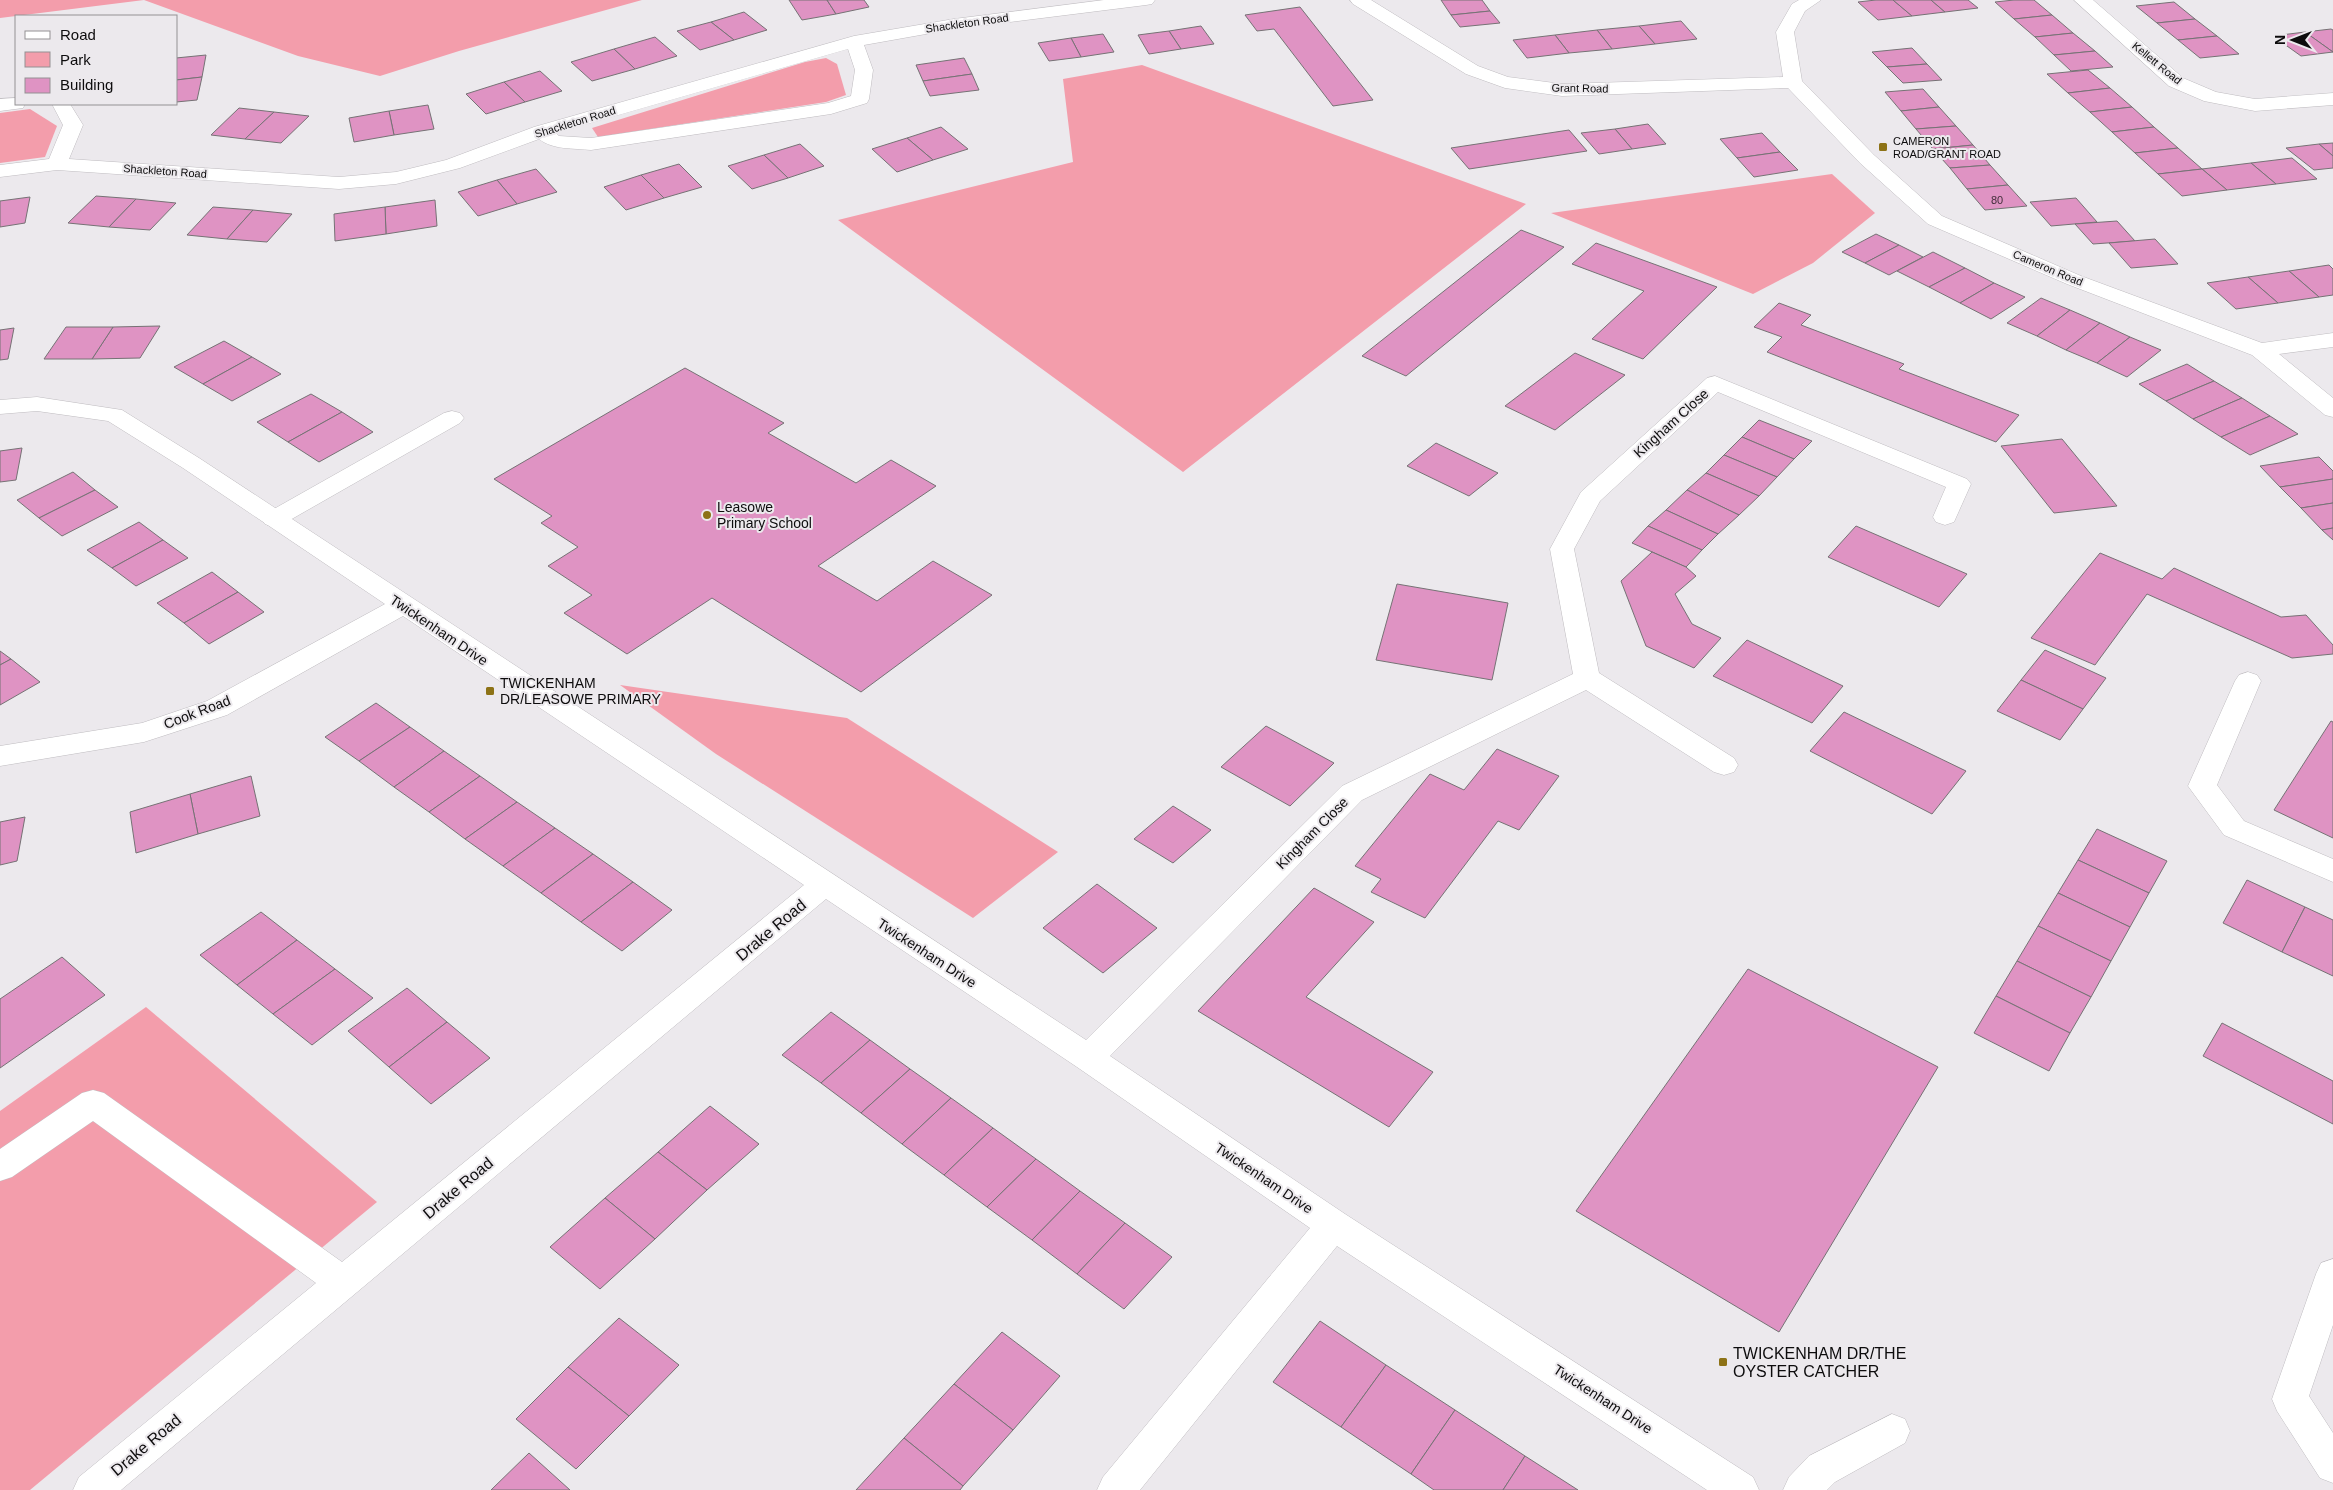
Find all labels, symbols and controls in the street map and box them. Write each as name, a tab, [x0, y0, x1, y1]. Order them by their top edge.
street label: Shackleton Road	[925, 11, 1009, 35]
legend	[15, 15, 178, 105]
north arrow	[2268, 15, 2318, 65]
text: Road	[60, 26, 96, 43]
text: N	[2272, 35, 2288, 45]
street label: Kellett Road	[2130, 39, 2184, 87]
text: Park	[60, 51, 91, 68]
text: Building	[60, 76, 113, 93]
street label: Grant Road	[1551, 82, 1609, 94]
street label: Shackleton Road	[533, 104, 617, 140]
place label: CAMERON ROAD/GRANT ROAD	[1893, 135, 2001, 160]
marker: CAMERON ROAD/GRANT ROAD	[1877, 141, 1889, 153]
street label: Shackleton Road	[123, 162, 207, 180]
house number: 80	[1991, 194, 2003, 206]
street label: Cameron Road	[2011, 248, 2085, 288]
street label: Kingham Close	[1630, 385, 1712, 461]
place label: Leasowe Primary School	[717, 499, 812, 531]
marker: Leasowe Primary School	[701, 509, 713, 521]
street label: Twickenham Drive	[387, 591, 491, 669]
place label: TWICKENHAM DR/LEASOWE PRIMARY	[500, 675, 661, 707]
marker: TWICKENHAM DR/LEASOWE PRIMARY	[484, 685, 496, 697]
street label: Cook Road	[161, 692, 233, 732]
street label: Kingham Close	[1273, 794, 1351, 872]
street label: Drake Road	[733, 896, 809, 964]
street label: Twickenham Drive	[875, 915, 979, 991]
street label: Twickenham Drive	[1212, 1139, 1316, 1217]
street label: Drake Road	[420, 1154, 496, 1222]
place label: TWICKENHAM DR/THE OYSTER CATCHER	[1733, 1345, 1906, 1380]
marker: TWICKENHAM DR/THE OYSTER CATCHER	[1717, 1356, 1729, 1368]
street label: Twickenham Drive	[1551, 1361, 1655, 1437]
street label: Drake Road	[108, 1411, 184, 1479]

